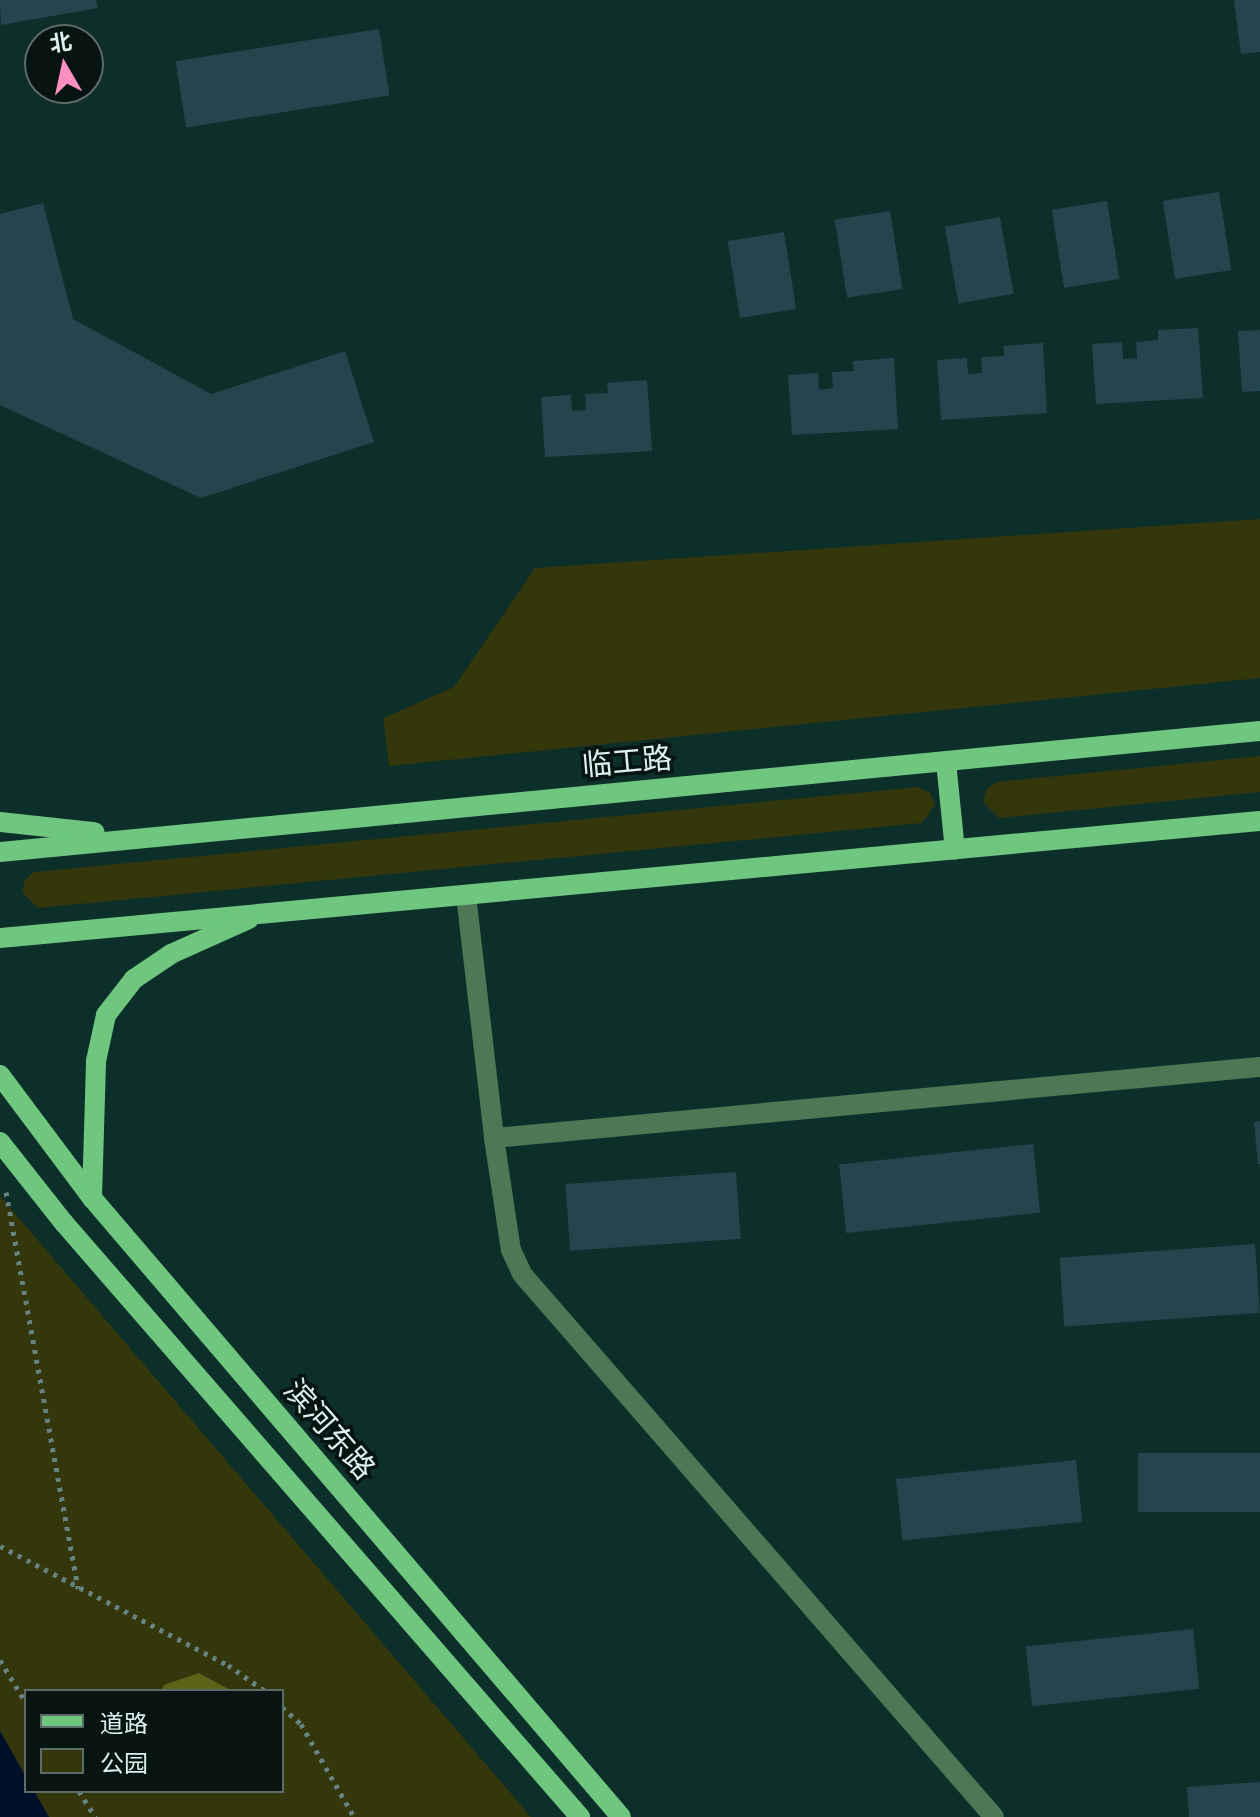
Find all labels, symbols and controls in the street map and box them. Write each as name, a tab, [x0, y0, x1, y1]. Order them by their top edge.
north arrow	[24, 24, 104, 104]
text: 北	[47, 27, 74, 58]
street label: 临工路	[581, 739, 673, 783]
street label: 滨河东路	[277, 1372, 383, 1486]
legend	[24, 1689, 284, 1793]
text: 道路	[100, 1708, 148, 1739]
text: 公园	[100, 1748, 148, 1779]

